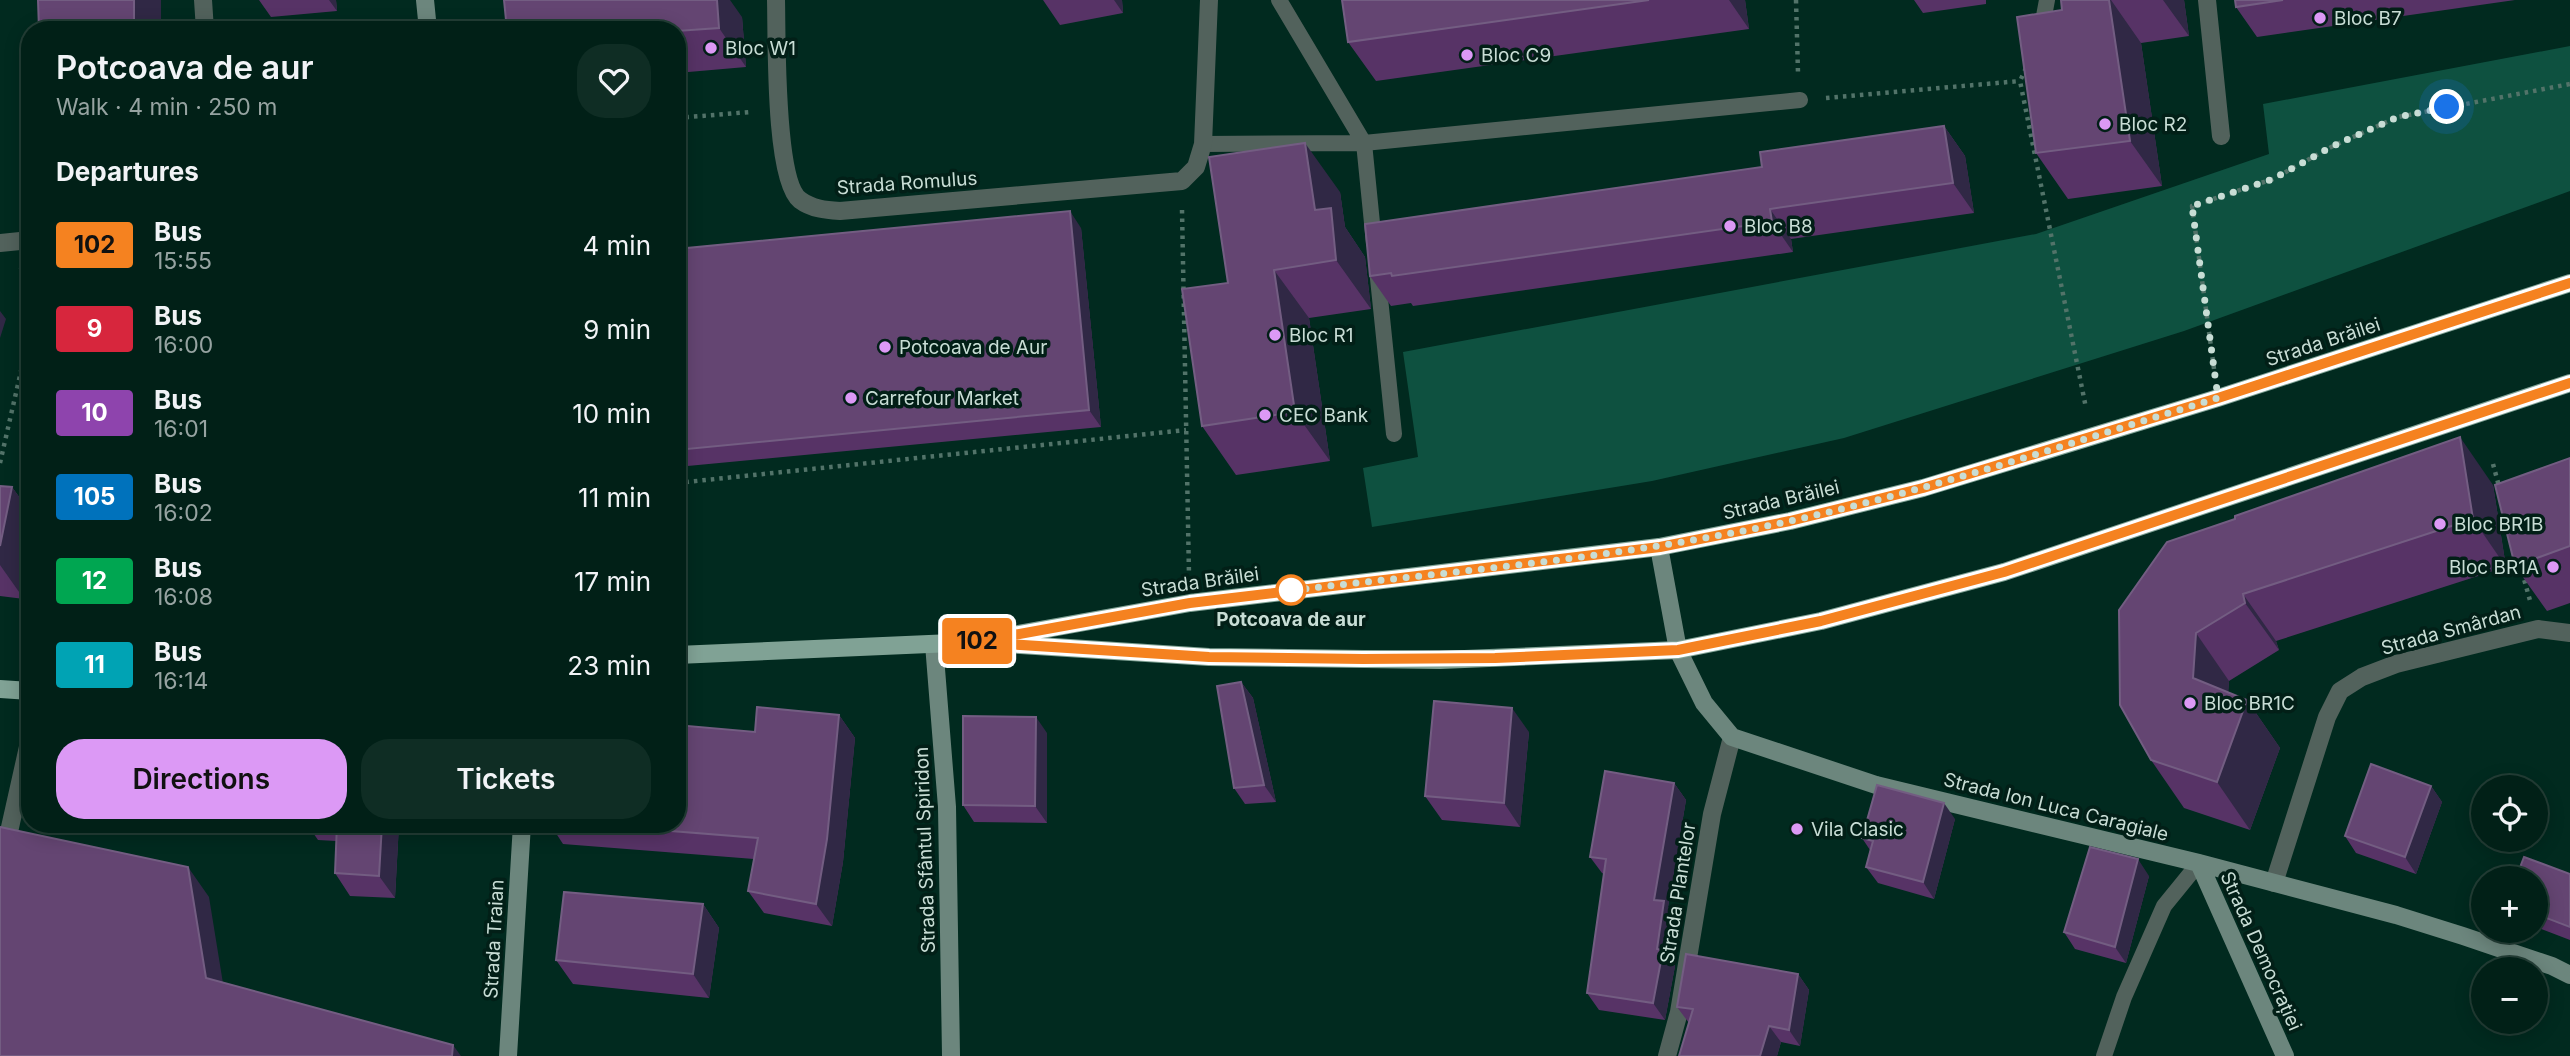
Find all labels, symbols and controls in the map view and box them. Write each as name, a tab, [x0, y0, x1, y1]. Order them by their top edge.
place label: Bloc B7	[2334, 7, 2402, 30]
marker: Bloc B7	[2312, 10, 2328, 26]
place label: Bloc W1	[725, 37, 796, 60]
marker: Bloc W1	[703, 40, 719, 56]
button: heart	[577, 44, 651, 118]
place label: Bloc C9	[1481, 44, 1551, 67]
text: Potcoava de aur	[56, 47, 314, 87]
marker: Bloc C9	[1459, 47, 1475, 63]
your location	[2429, 89, 2464, 124]
text: Walk · 4 min · 250 m	[56, 93, 278, 121]
place label: Bloc R2	[2119, 113, 2187, 136]
marker: Bloc R2	[2097, 116, 2113, 132]
text: Departures	[56, 156, 199, 187]
street label: Strada Romulus	[836, 167, 978, 199]
place label: Bloc B8	[1744, 215, 1813, 238]
text: Bus	[154, 216, 202, 247]
marker: Bloc B8	[1722, 218, 1738, 234]
text: 102	[74, 230, 115, 259]
text: 4 min	[582, 230, 651, 261]
text: 15:55	[154, 247, 212, 275]
text: Bus	[154, 300, 202, 331]
street label: Strada Brăilei	[2263, 313, 2383, 371]
text: 9	[87, 314, 102, 343]
text: 9 min	[583, 314, 651, 345]
place label: Bloc R1	[1289, 324, 1354, 347]
marker: Bloc R1	[1267, 327, 1283, 343]
text: 16:00	[154, 331, 213, 359]
place label: Potcoava de Aur	[899, 336, 1047, 359]
marker: Potcoava de Aur	[877, 339, 893, 355]
text: Bus	[154, 384, 202, 415]
place label: Carrefour Market	[865, 387, 1019, 410]
marker: Carrefour Market	[843, 390, 859, 406]
text: 10	[81, 398, 108, 427]
text: 10 min	[572, 398, 651, 429]
place label: CEC Bank	[1279, 404, 1369, 427]
marker: CEC Bank	[1257, 407, 1273, 423]
text: 16:01	[154, 415, 208, 443]
text: Bus	[154, 468, 202, 499]
street label: Strada Brăilei	[1720, 475, 1842, 525]
text: 105	[74, 482, 115, 511]
text: 11 min	[578, 482, 651, 513]
text: 16:02	[154, 499, 213, 527]
place label: Bloc BR1B	[2454, 513, 2543, 536]
marker: Bloc BR1B	[2432, 516, 2448, 532]
text: Bus	[154, 552, 202, 583]
place label: Bloc BR1A	[2449, 556, 2539, 579]
marker: Bloc BR1A	[2545, 559, 2561, 575]
street label: Strada Brăilei	[1139, 562, 1261, 602]
text: 12	[82, 566, 107, 595]
text: 17 min	[574, 566, 651, 597]
marker: Potcoava de aur	[1276, 575, 1306, 605]
text: 16:08	[154, 583, 213, 611]
street label: Strada Smârdan	[2379, 600, 2523, 660]
place label: Potcoava de aur	[1216, 608, 1366, 631]
line badge: 102	[937, 618, 1017, 664]
text: 102	[956, 626, 998, 655]
text: Bus	[154, 636, 202, 667]
text: 11	[84, 650, 105, 679]
text: 23 min	[567, 650, 651, 681]
text: 16:14	[154, 667, 208, 695]
place label: Bloc BR1C	[2204, 692, 2295, 715]
marker: Bloc BR1C	[2182, 695, 2198, 711]
button: Directions	[56, 739, 347, 819]
button: Tickets	[361, 739, 651, 819]
street label: Strada Sfântul Spiridon	[910, 746, 940, 954]
street label: Strada Ion Luca Caragiale	[1941, 768, 2171, 846]
map controls	[2471, 775, 2548, 1034]
button: locate	[2471, 775, 2548, 852]
place label: Vila Clasic	[1811, 818, 1904, 841]
street label: Strada Plantelor	[1655, 821, 1701, 965]
marker: Vila Clasic	[1789, 821, 1805, 837]
button: +	[2471, 866, 2548, 943]
street label: Strada Democrației	[2216, 868, 2306, 1034]
street label: Strada Traian	[479, 879, 509, 999]
button: −	[2471, 957, 2548, 1034]

